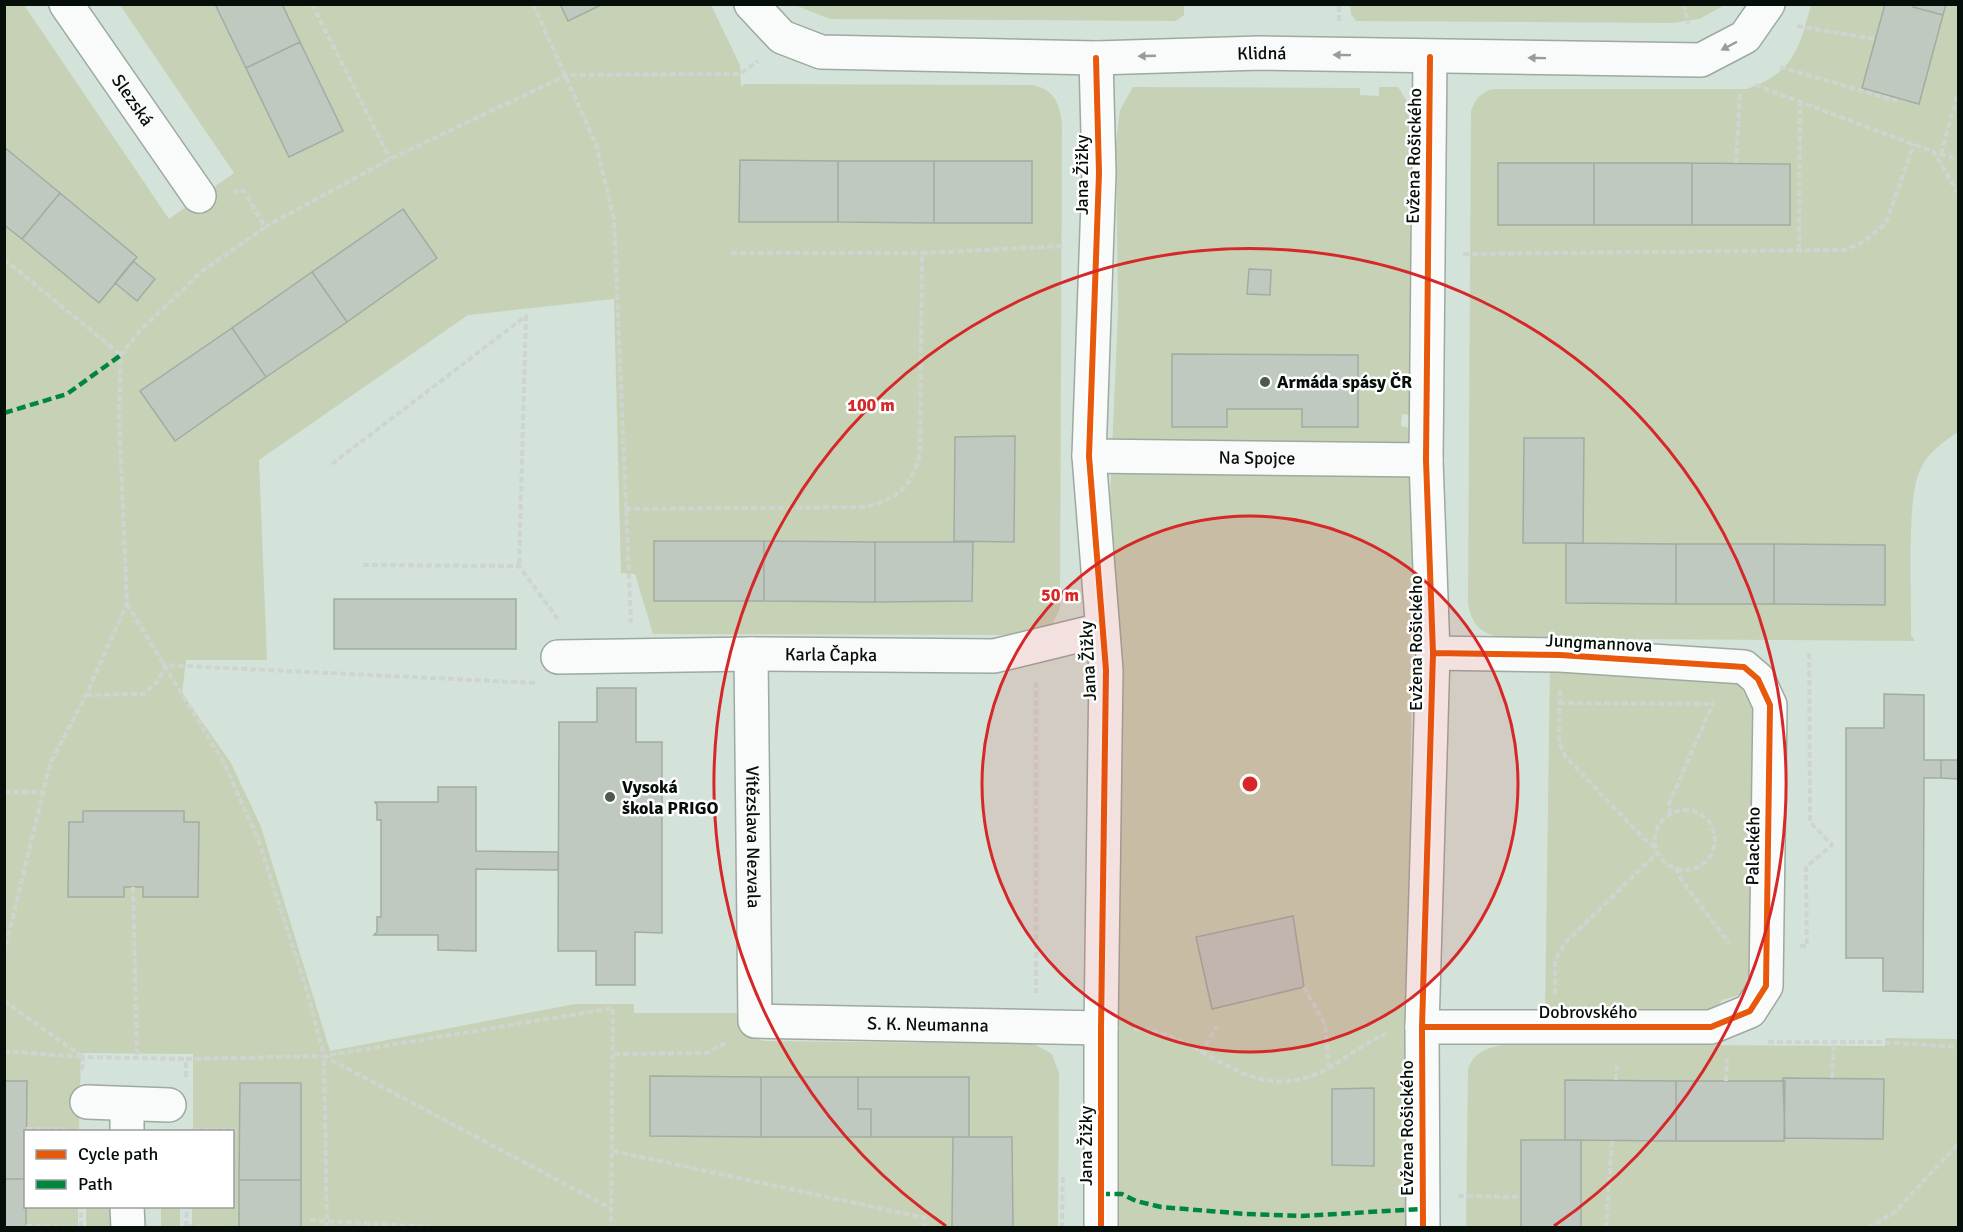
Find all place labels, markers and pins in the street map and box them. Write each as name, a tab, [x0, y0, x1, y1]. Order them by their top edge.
place label: Armáda spásy ČR	[1277, 371, 1412, 393]
marker: Armáda spásy ČR	[1258, 375, 1272, 389]
centre of rings	[1240, 774, 1260, 794]
place label: Vysoká škola PRIGO	[622, 776, 719, 819]
marker: Vysoká škola PRIGO	[603, 790, 617, 804]

